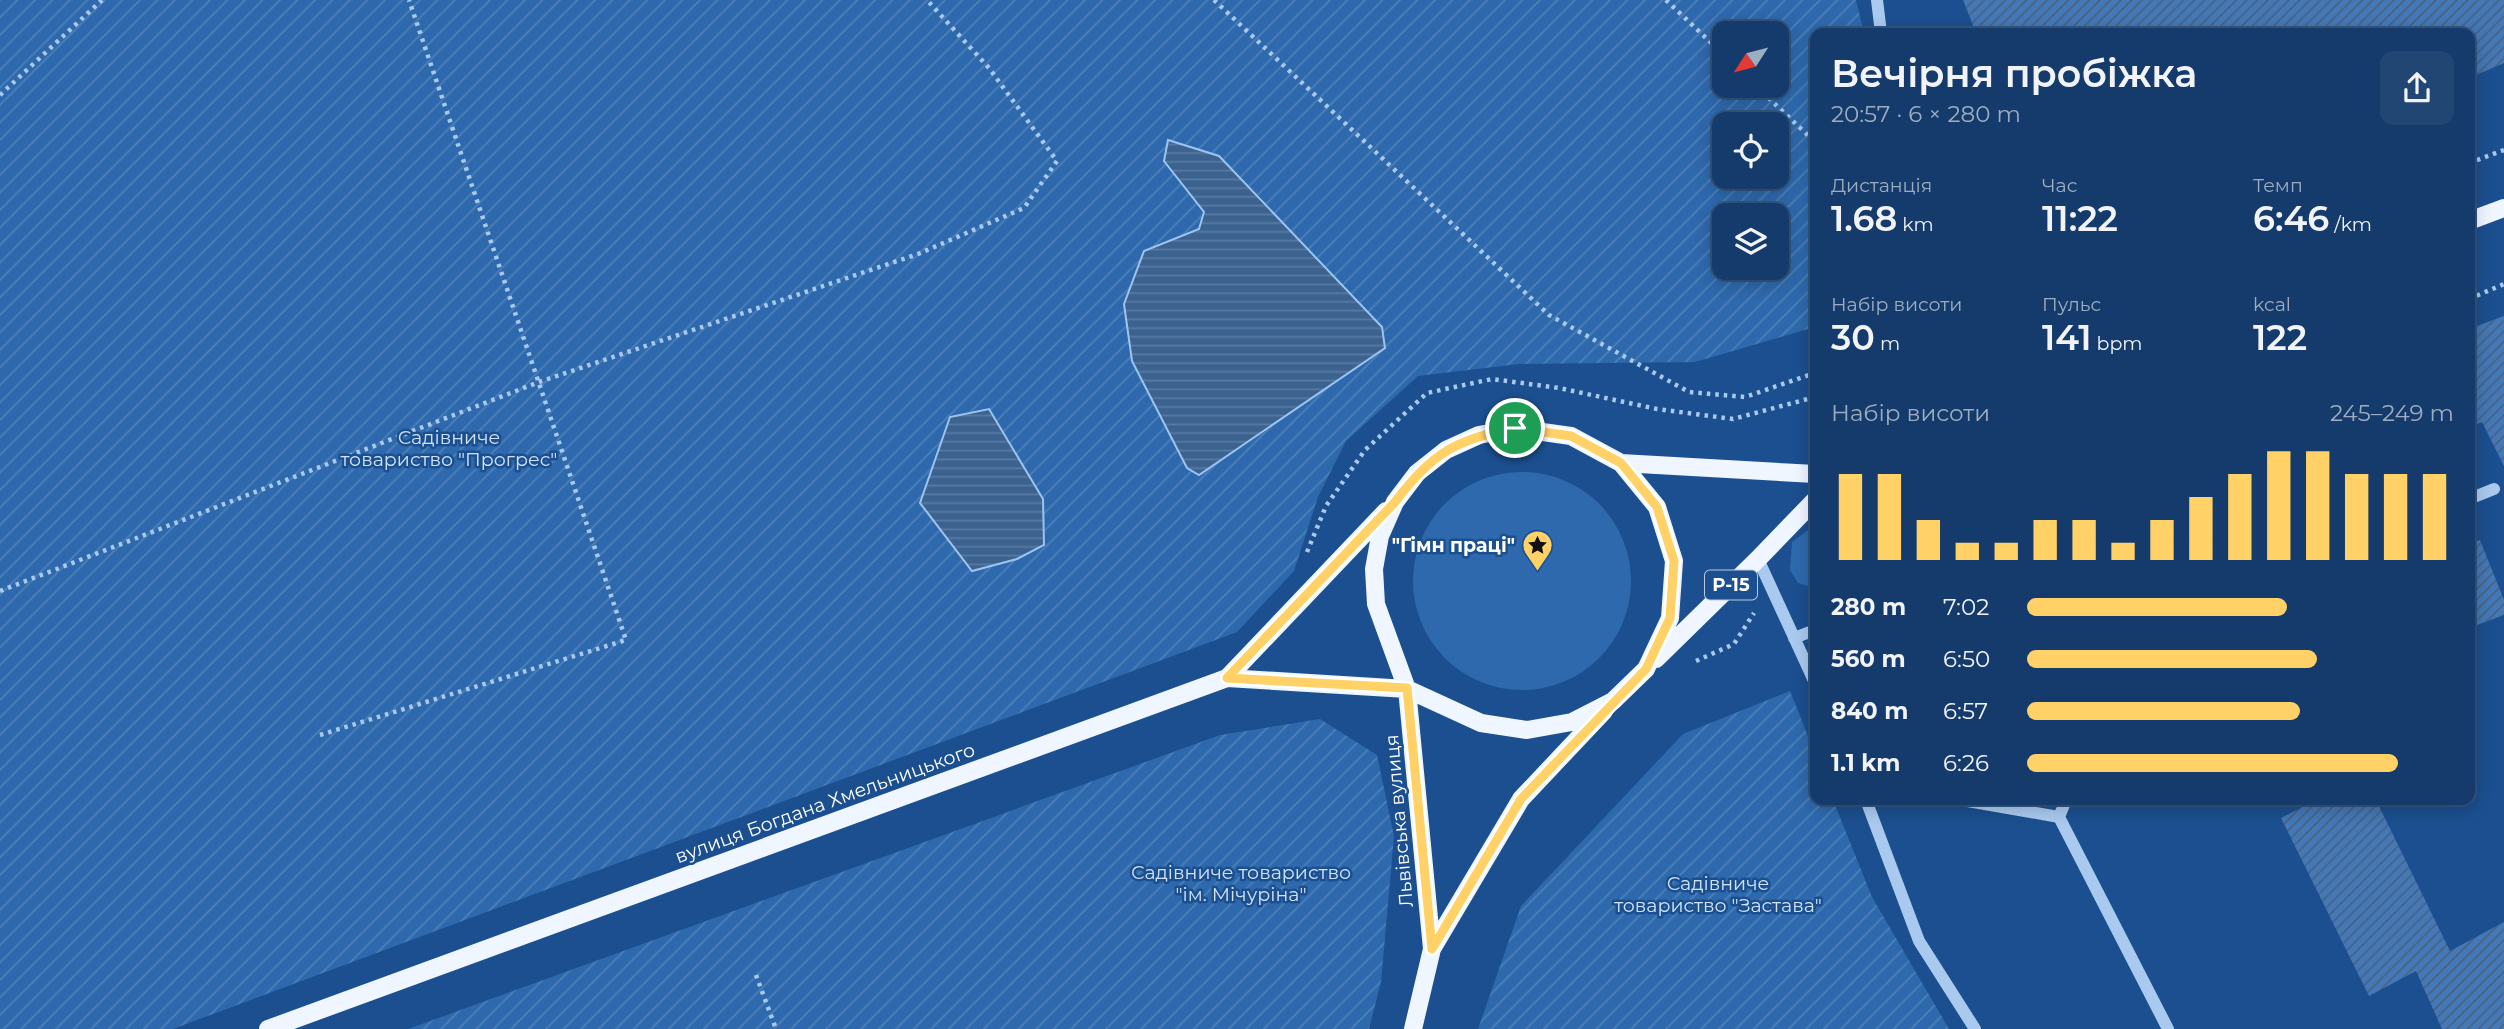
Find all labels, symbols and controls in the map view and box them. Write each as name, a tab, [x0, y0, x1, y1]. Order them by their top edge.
north arrow	[1712, 21, 1788, 98]
map controls	[1712, 21, 1789, 280]
text: Вечірня пробіжка	[1831, 50, 2197, 97]
button: share	[2380, 51, 2454, 125]
text: 20:57 · 6 × 280 m	[1831, 100, 2021, 128]
button: locate	[1712, 112, 1789, 189]
text: Дистанція	[1831, 174, 1932, 197]
text: Час	[2042, 174, 2077, 197]
text: Темп	[2253, 174, 2303, 197]
text: 1.68	[1831, 197, 1897, 240]
text: 11:22	[2042, 197, 2118, 240]
text: 6:46	[2253, 197, 2329, 240]
button: layers	[1712, 203, 1789, 280]
text: km	[1897, 213, 1934, 236]
text: /km	[2329, 213, 2372, 236]
text: Набір висоти	[1831, 293, 1962, 316]
text: Пульс	[2042, 293, 2101, 316]
text: kcal	[2253, 293, 2291, 316]
text: 30	[1831, 316, 1875, 359]
text: 141	[2042, 316, 2092, 359]
text: 122	[2253, 316, 2307, 359]
text: m	[1875, 332, 1900, 355]
text: bpm	[2092, 332, 2142, 355]
pin	[1485, 398, 1545, 458]
text: Набір висоти	[1831, 399, 1990, 427]
text: 245–249 m	[2330, 399, 2454, 427]
icon: arrive	[1496, 409, 1534, 447]
park label: Садівниче товариство "Прогрес"	[341, 426, 557, 471]
place icon: "Гімн праці"	[1521, 528, 1555, 572]
place label: "Гімн праці"	[1392, 534, 1515, 557]
road number: Р-15	[1705, 570, 1757, 600]
text: 280 m	[1831, 593, 1906, 621]
text: 7:02	[1943, 593, 1989, 621]
text: 560 m	[1831, 645, 1906, 673]
text: 6:50	[1943, 645, 1990, 673]
text: 840 m	[1831, 697, 1908, 725]
text: 6:57	[1943, 697, 1988, 725]
street label: Львівська вулиця	[1380, 734, 1418, 908]
street label: вулиця Богдана Хмельницького	[672, 738, 978, 868]
text: 1.1 km	[1831, 749, 1900, 777]
text: 6:26	[1943, 749, 1989, 777]
park label: Садівниче товариство "ім. Мічуріна"	[1131, 861, 1351, 906]
park label: Садівниче товариство "Застава"	[1614, 872, 1822, 917]

